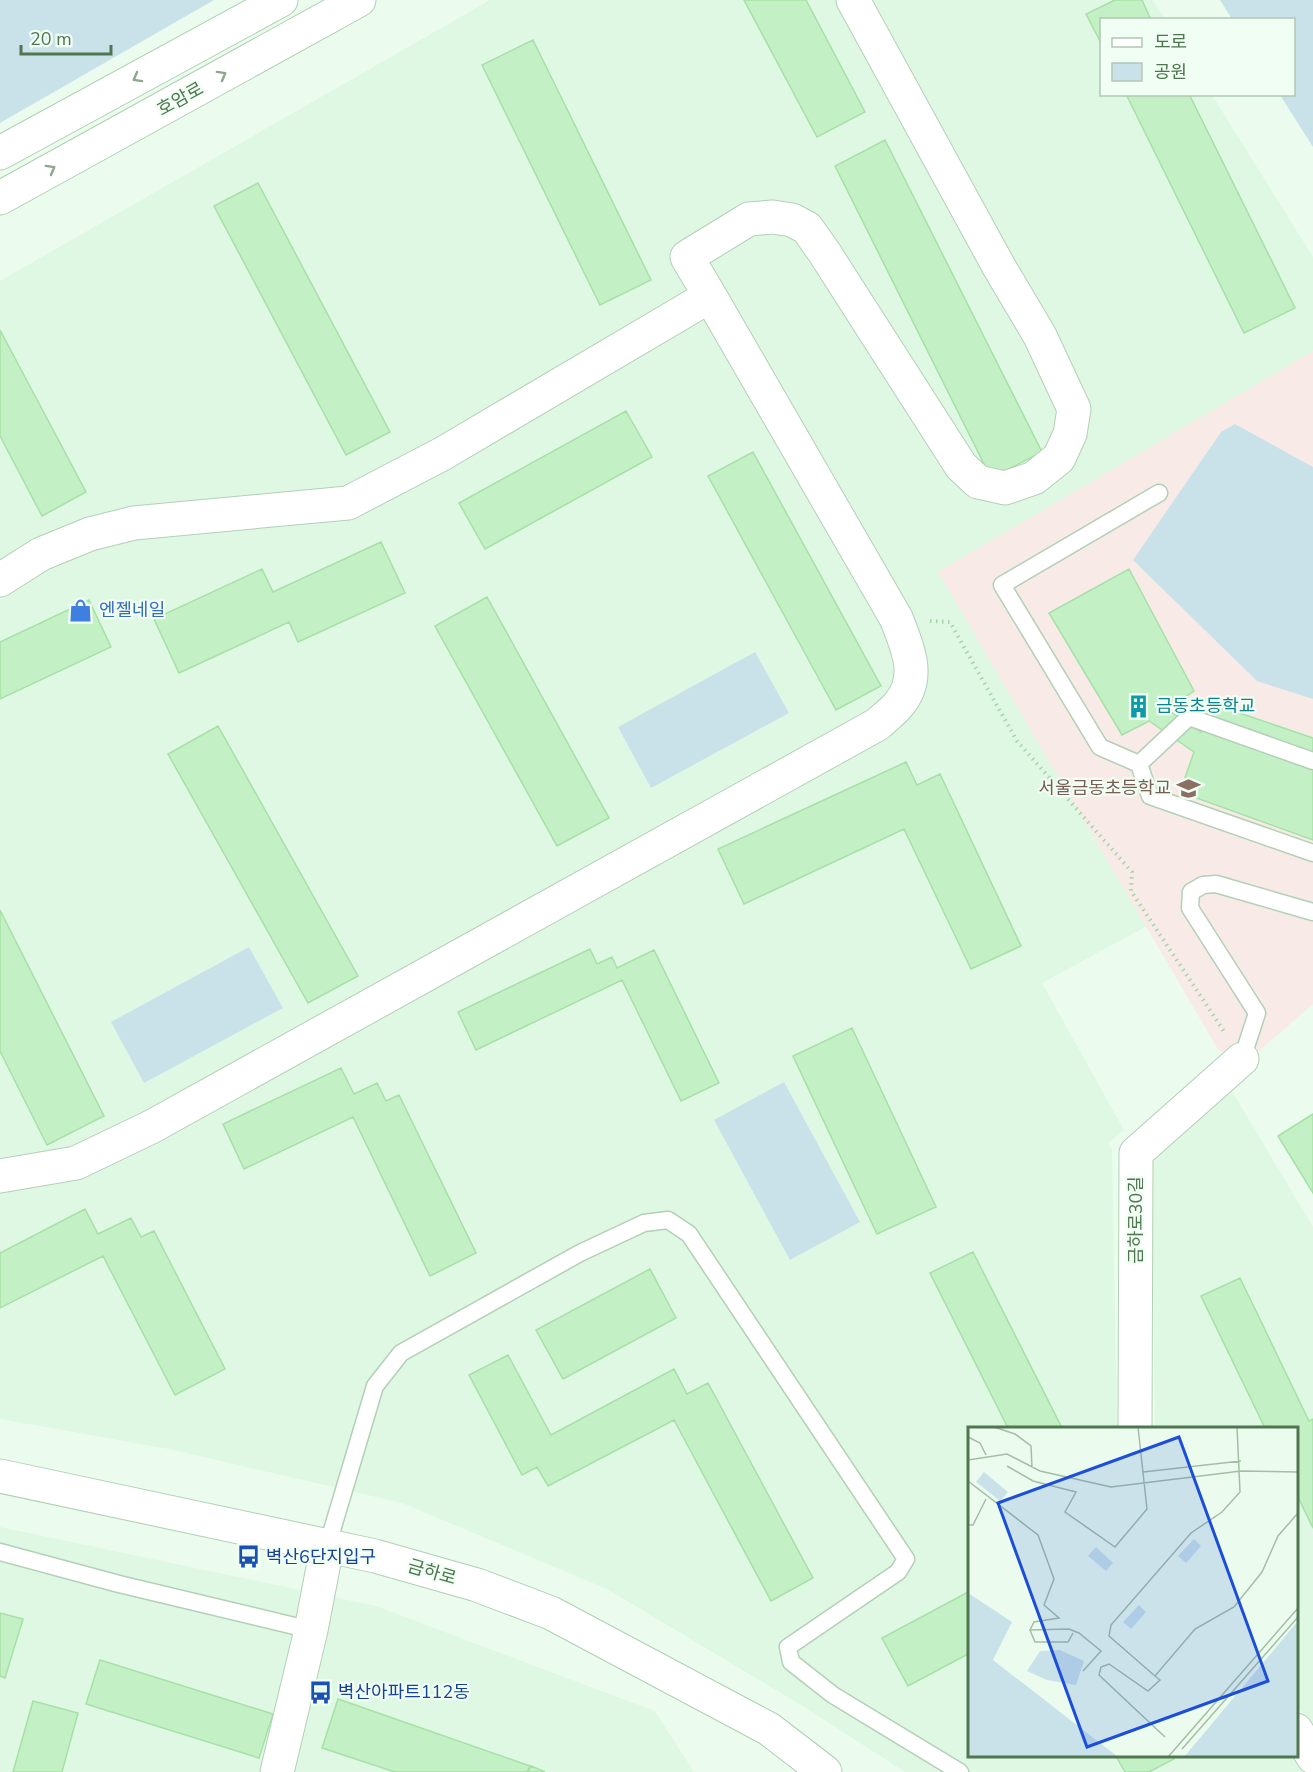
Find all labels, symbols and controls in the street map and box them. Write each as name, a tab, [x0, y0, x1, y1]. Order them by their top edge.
scale bar	[21, 18, 111, 56]
legend	[1100, 18, 1295, 96]
text: 20 m	[30, 27, 72, 51]
text: 도로	[1154, 30, 1187, 54]
text: 공원	[1154, 60, 1187, 84]
one-way arrow	[133, 71, 143, 82]
one-way arrow	[216, 71, 226, 82]
street label: 호암로	[152, 76, 208, 122]
one-way arrow	[45, 165, 55, 176]
shop icon: 엔젤네일	[68, 597, 94, 623]
place label: 엔젤네일	[99, 598, 165, 622]
building icon: 금동초등학교	[1125, 693, 1151, 719]
place label: 금동초등학교	[1156, 694, 1255, 718]
school or university icon: 서울금동초등학교	[1176, 775, 1202, 801]
place label: 서울금동초등학교	[1039, 776, 1171, 800]
street label: 금하로30길	[1124, 1176, 1148, 1264]
inset map	[968, 1427, 1298, 1757]
bus stop icon: 벽산6단지입구	[235, 1544, 261, 1570]
place label: 벽산6단지입구	[266, 1545, 376, 1569]
street label: 금하로	[405, 1554, 459, 1590]
bus stop icon: 벽산아파트112동	[307, 1679, 333, 1705]
place label: 벽산아파트112동	[338, 1680, 470, 1704]

